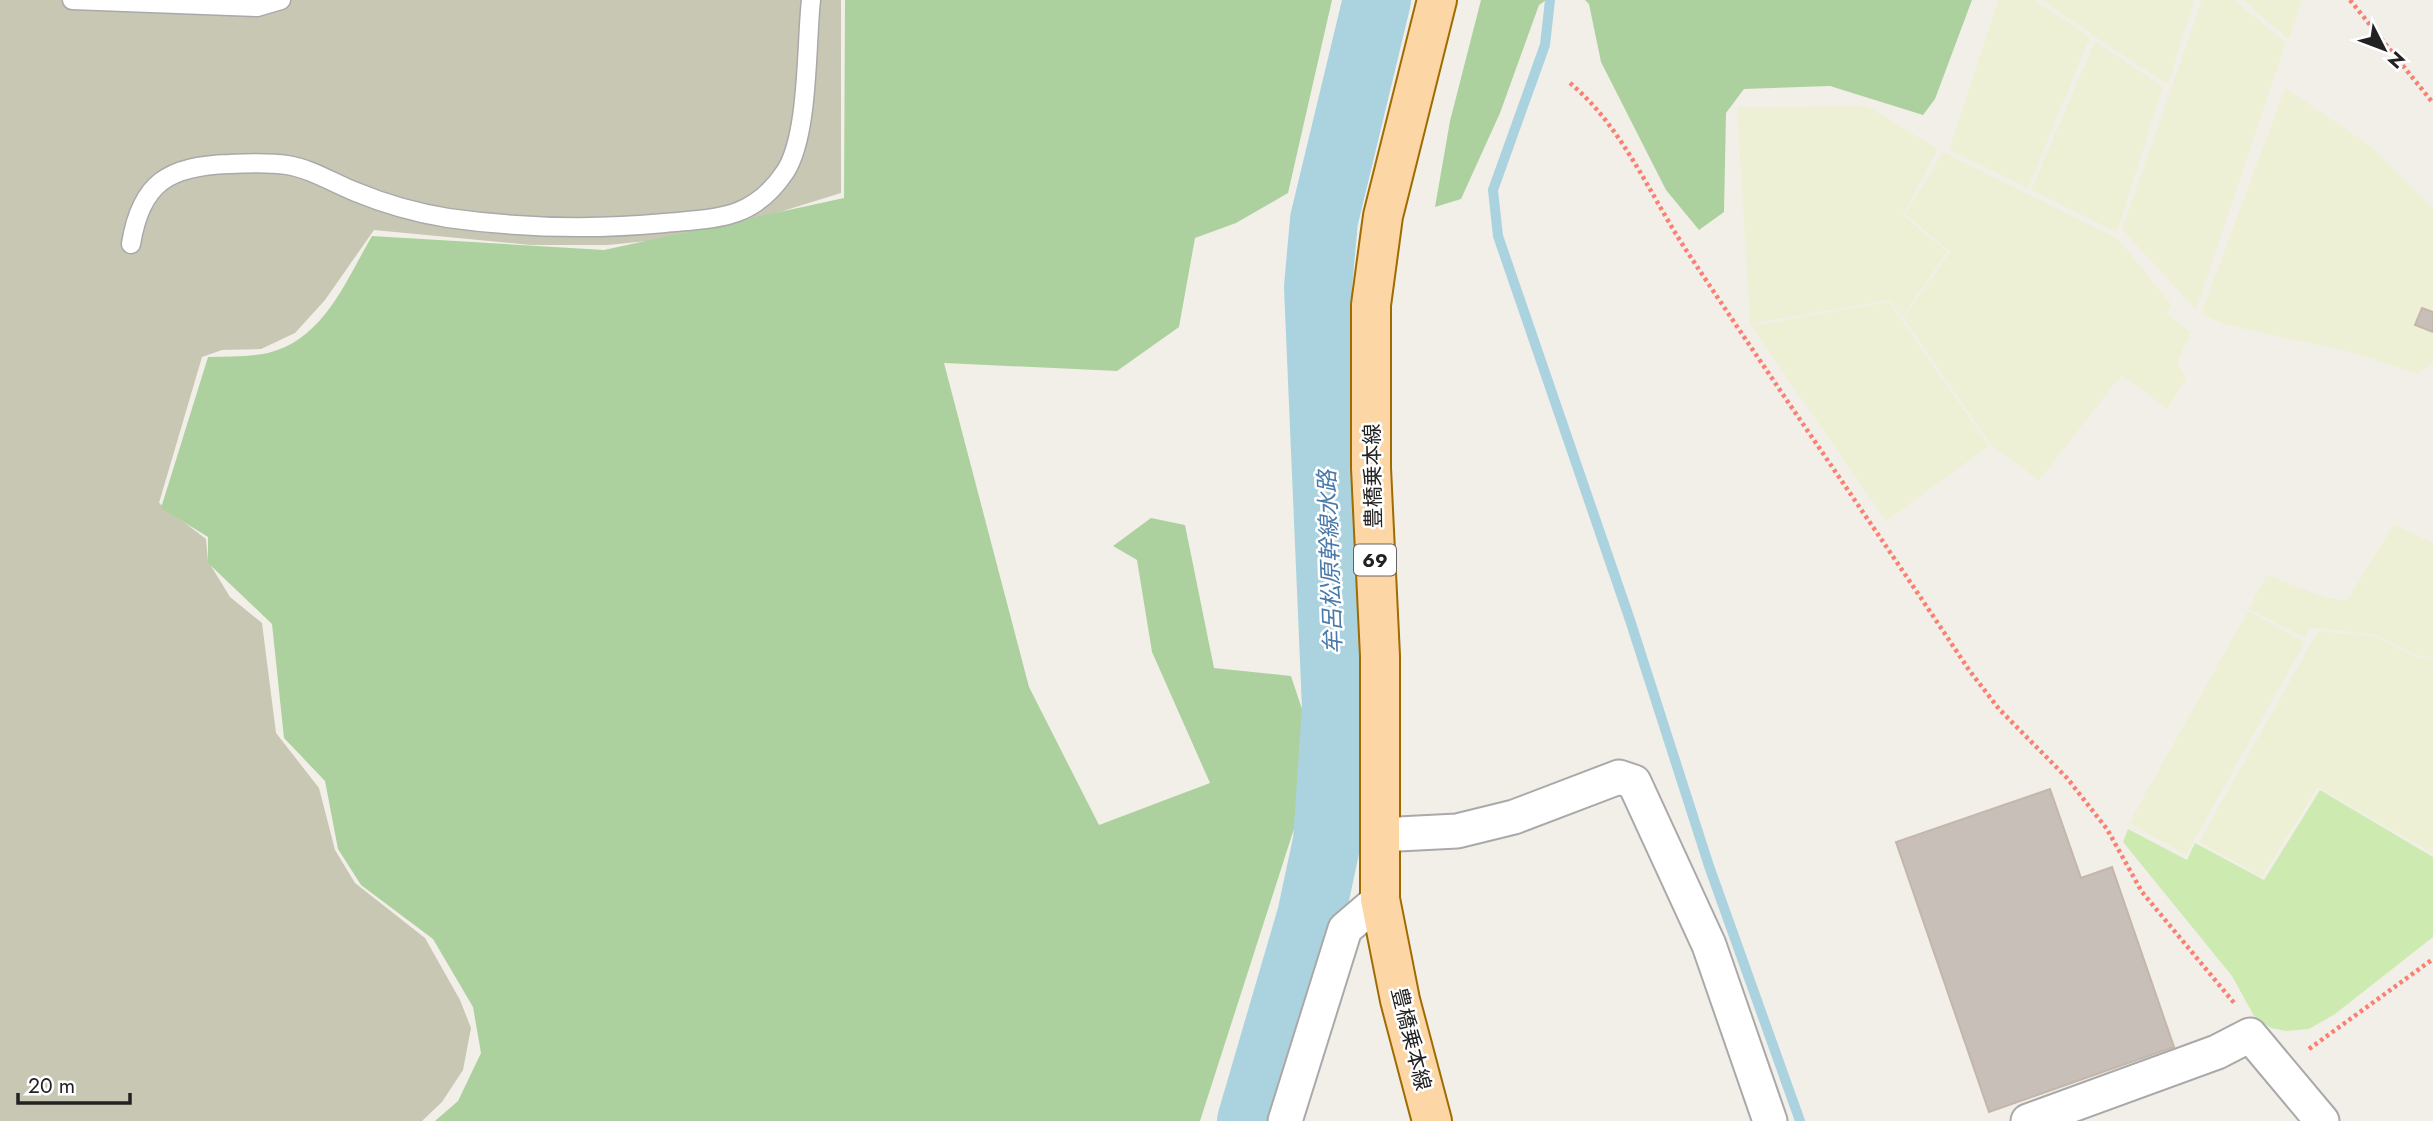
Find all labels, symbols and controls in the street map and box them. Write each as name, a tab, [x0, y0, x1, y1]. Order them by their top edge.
north arrow	[2349, 14, 2419, 84]
text: N	[2381, 45, 2411, 75]
street label: 豊橋乗本線	[1357, 423, 1389, 529]
water label: 牟呂松原幹線水路	[1310, 467, 1350, 655]
road number: 69	[1354, 544, 1396, 576]
street label: 豊橋乗本線	[1384, 984, 1438, 1094]
scale bar	[18, 1062, 130, 1106]
text: 20 m	[28, 1071, 75, 1101]

